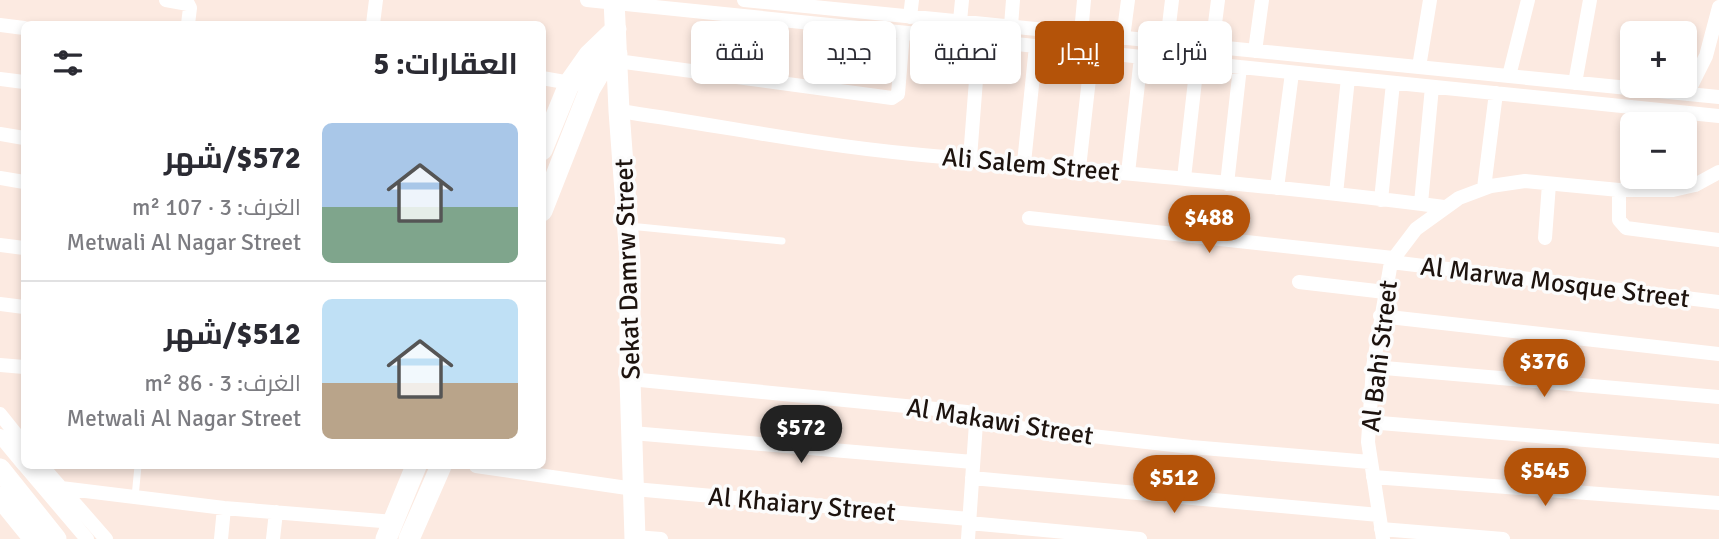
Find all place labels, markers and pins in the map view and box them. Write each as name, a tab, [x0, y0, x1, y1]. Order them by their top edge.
pin: $488	[1168, 196, 1250, 255]
pin: $376	[1503, 340, 1585, 399]
pin: $572	[760, 406, 842, 465]
pin: $545	[1504, 448, 1586, 508]
pin: $512	[1133, 456, 1215, 515]

